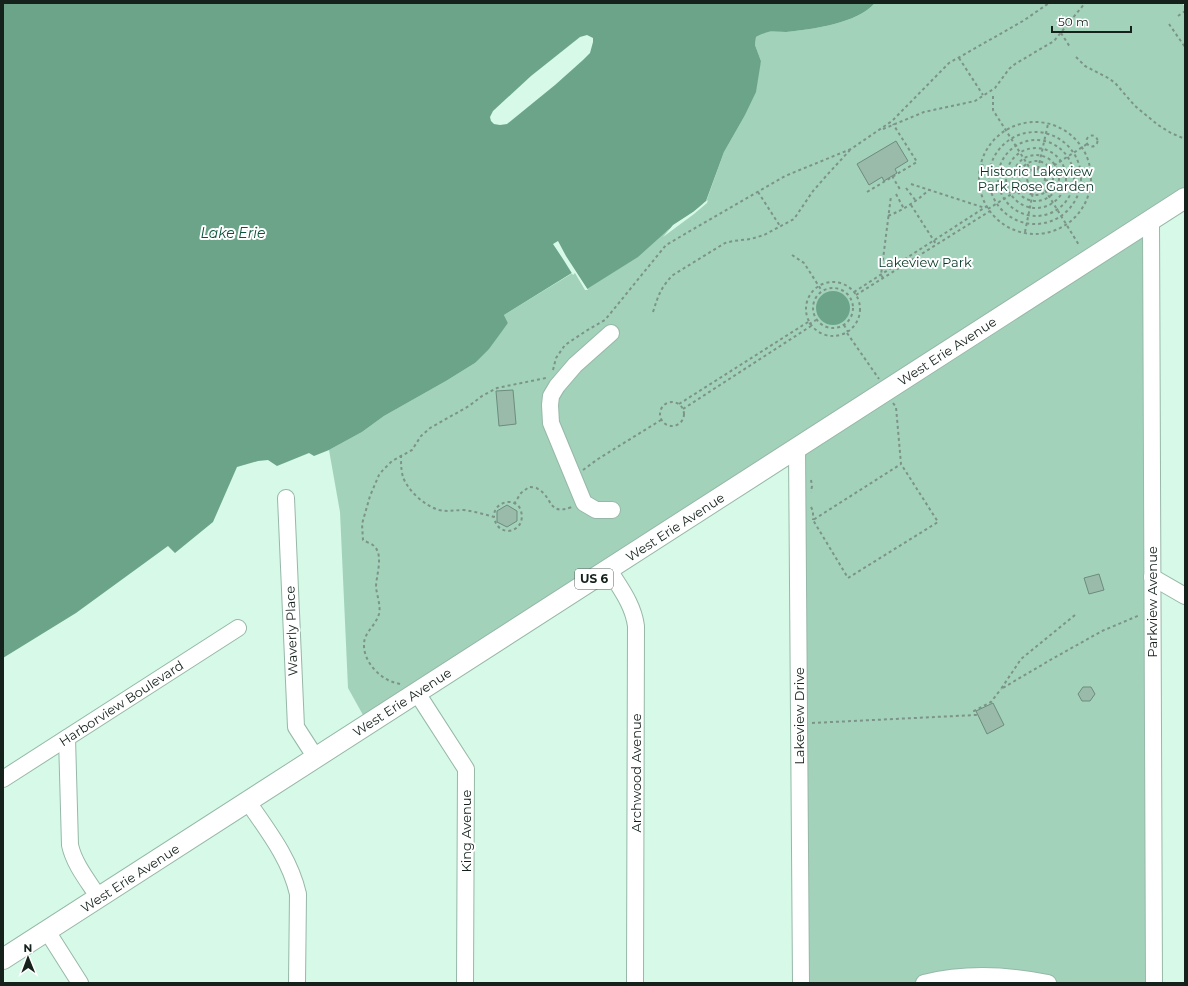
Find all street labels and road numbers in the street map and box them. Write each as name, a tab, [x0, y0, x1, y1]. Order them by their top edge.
street label: West Erie Avenue	[895, 313, 999, 389]
street label: West Erie Avenue	[623, 489, 727, 565]
street label: Parkview Avenue	[1144, 546, 1160, 658]
road number: US 6	[575, 569, 613, 589]
street label: Waverly Place	[281, 585, 301, 677]
street label: Harborview Boulevard	[56, 657, 186, 749]
street label: West Erie Avenue	[350, 664, 454, 740]
street label: Lakeview Drive	[791, 667, 807, 765]
street label: Archwood Avenue	[628, 713, 644, 833]
street label: King Avenue	[458, 789, 474, 872]
street label: West Erie Avenue	[78, 840, 182, 916]

